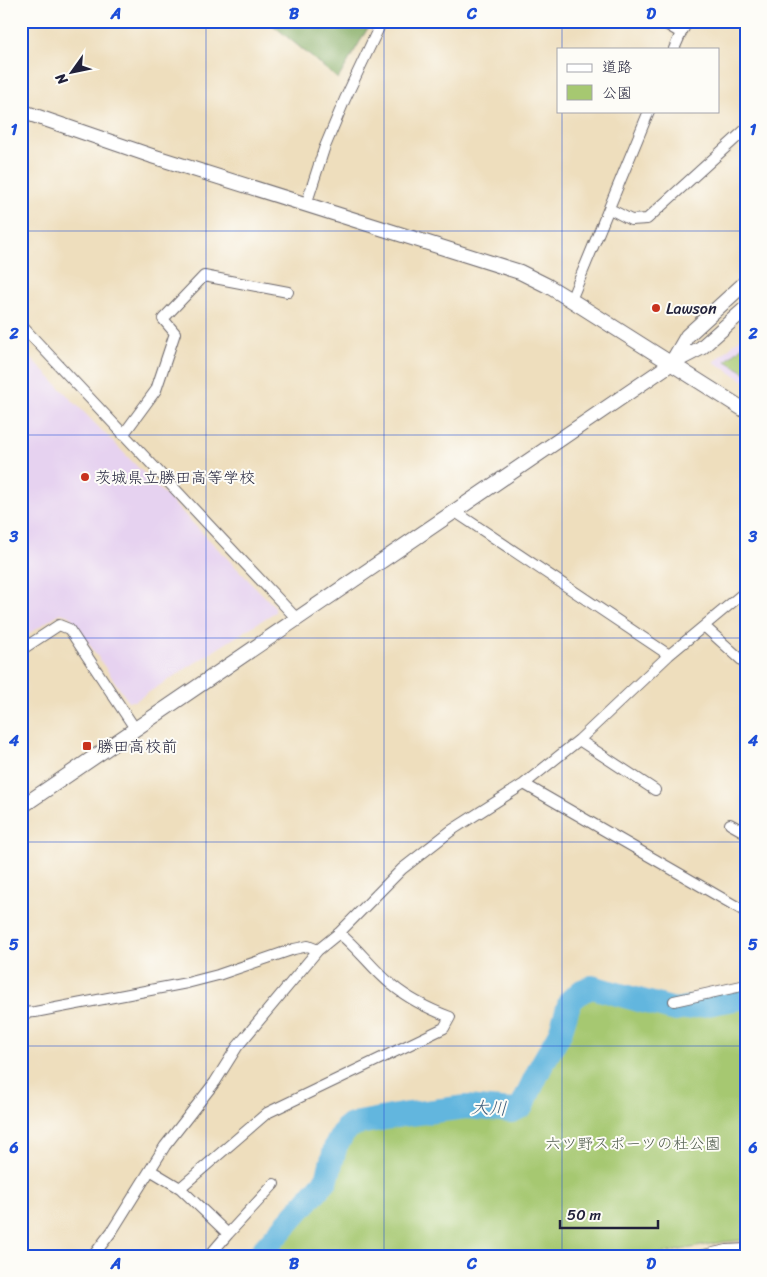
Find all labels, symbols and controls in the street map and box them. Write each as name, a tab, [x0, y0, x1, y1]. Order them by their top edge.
text: A	[110, 0, 121, 28]
text: B	[289, 0, 300, 28]
text: C	[466, 0, 478, 28]
text: D	[646, 0, 656, 28]
north arrow	[48, 48, 98, 98]
legend	[557, 48, 720, 112]
text: 道路	[602, 54, 632, 80]
text: N	[48, 68, 75, 91]
text: 公園	[602, 80, 632, 106]
text: 1	[11, 115, 18, 144]
text: 1	[750, 115, 757, 144]
place label: Lawson	[666, 294, 717, 323]
marker: Lawson	[650, 302, 662, 314]
text: 2	[8, 319, 19, 348]
text: 2	[747, 319, 758, 348]
place label: 茨城県立勝田高等学校	[95, 463, 255, 492]
marker: 茨城県立勝田高等学校	[79, 471, 91, 483]
text: 3	[9, 522, 19, 551]
text: 3	[748, 522, 758, 551]
text: 4	[8, 726, 19, 755]
text: 4	[747, 726, 758, 755]
place label: 勝田高校前	[97, 732, 177, 761]
marker: 勝田高校前	[81, 740, 93, 752]
text: 5	[9, 930, 19, 959]
text: 5	[748, 930, 758, 959]
water label: 大川	[470, 1091, 508, 1125]
park label: 六ツ野スポーツの杜公園	[545, 1129, 721, 1158]
text: 6	[8, 1133, 19, 1162]
text: 6	[747, 1133, 758, 1162]
scale bar	[560, 1197, 657, 1229]
text: 50 m	[567, 1202, 602, 1228]
text: A	[110, 1249, 121, 1277]
text: B	[289, 1249, 300, 1277]
text: C	[466, 1249, 478, 1277]
text: D	[646, 1249, 656, 1277]

